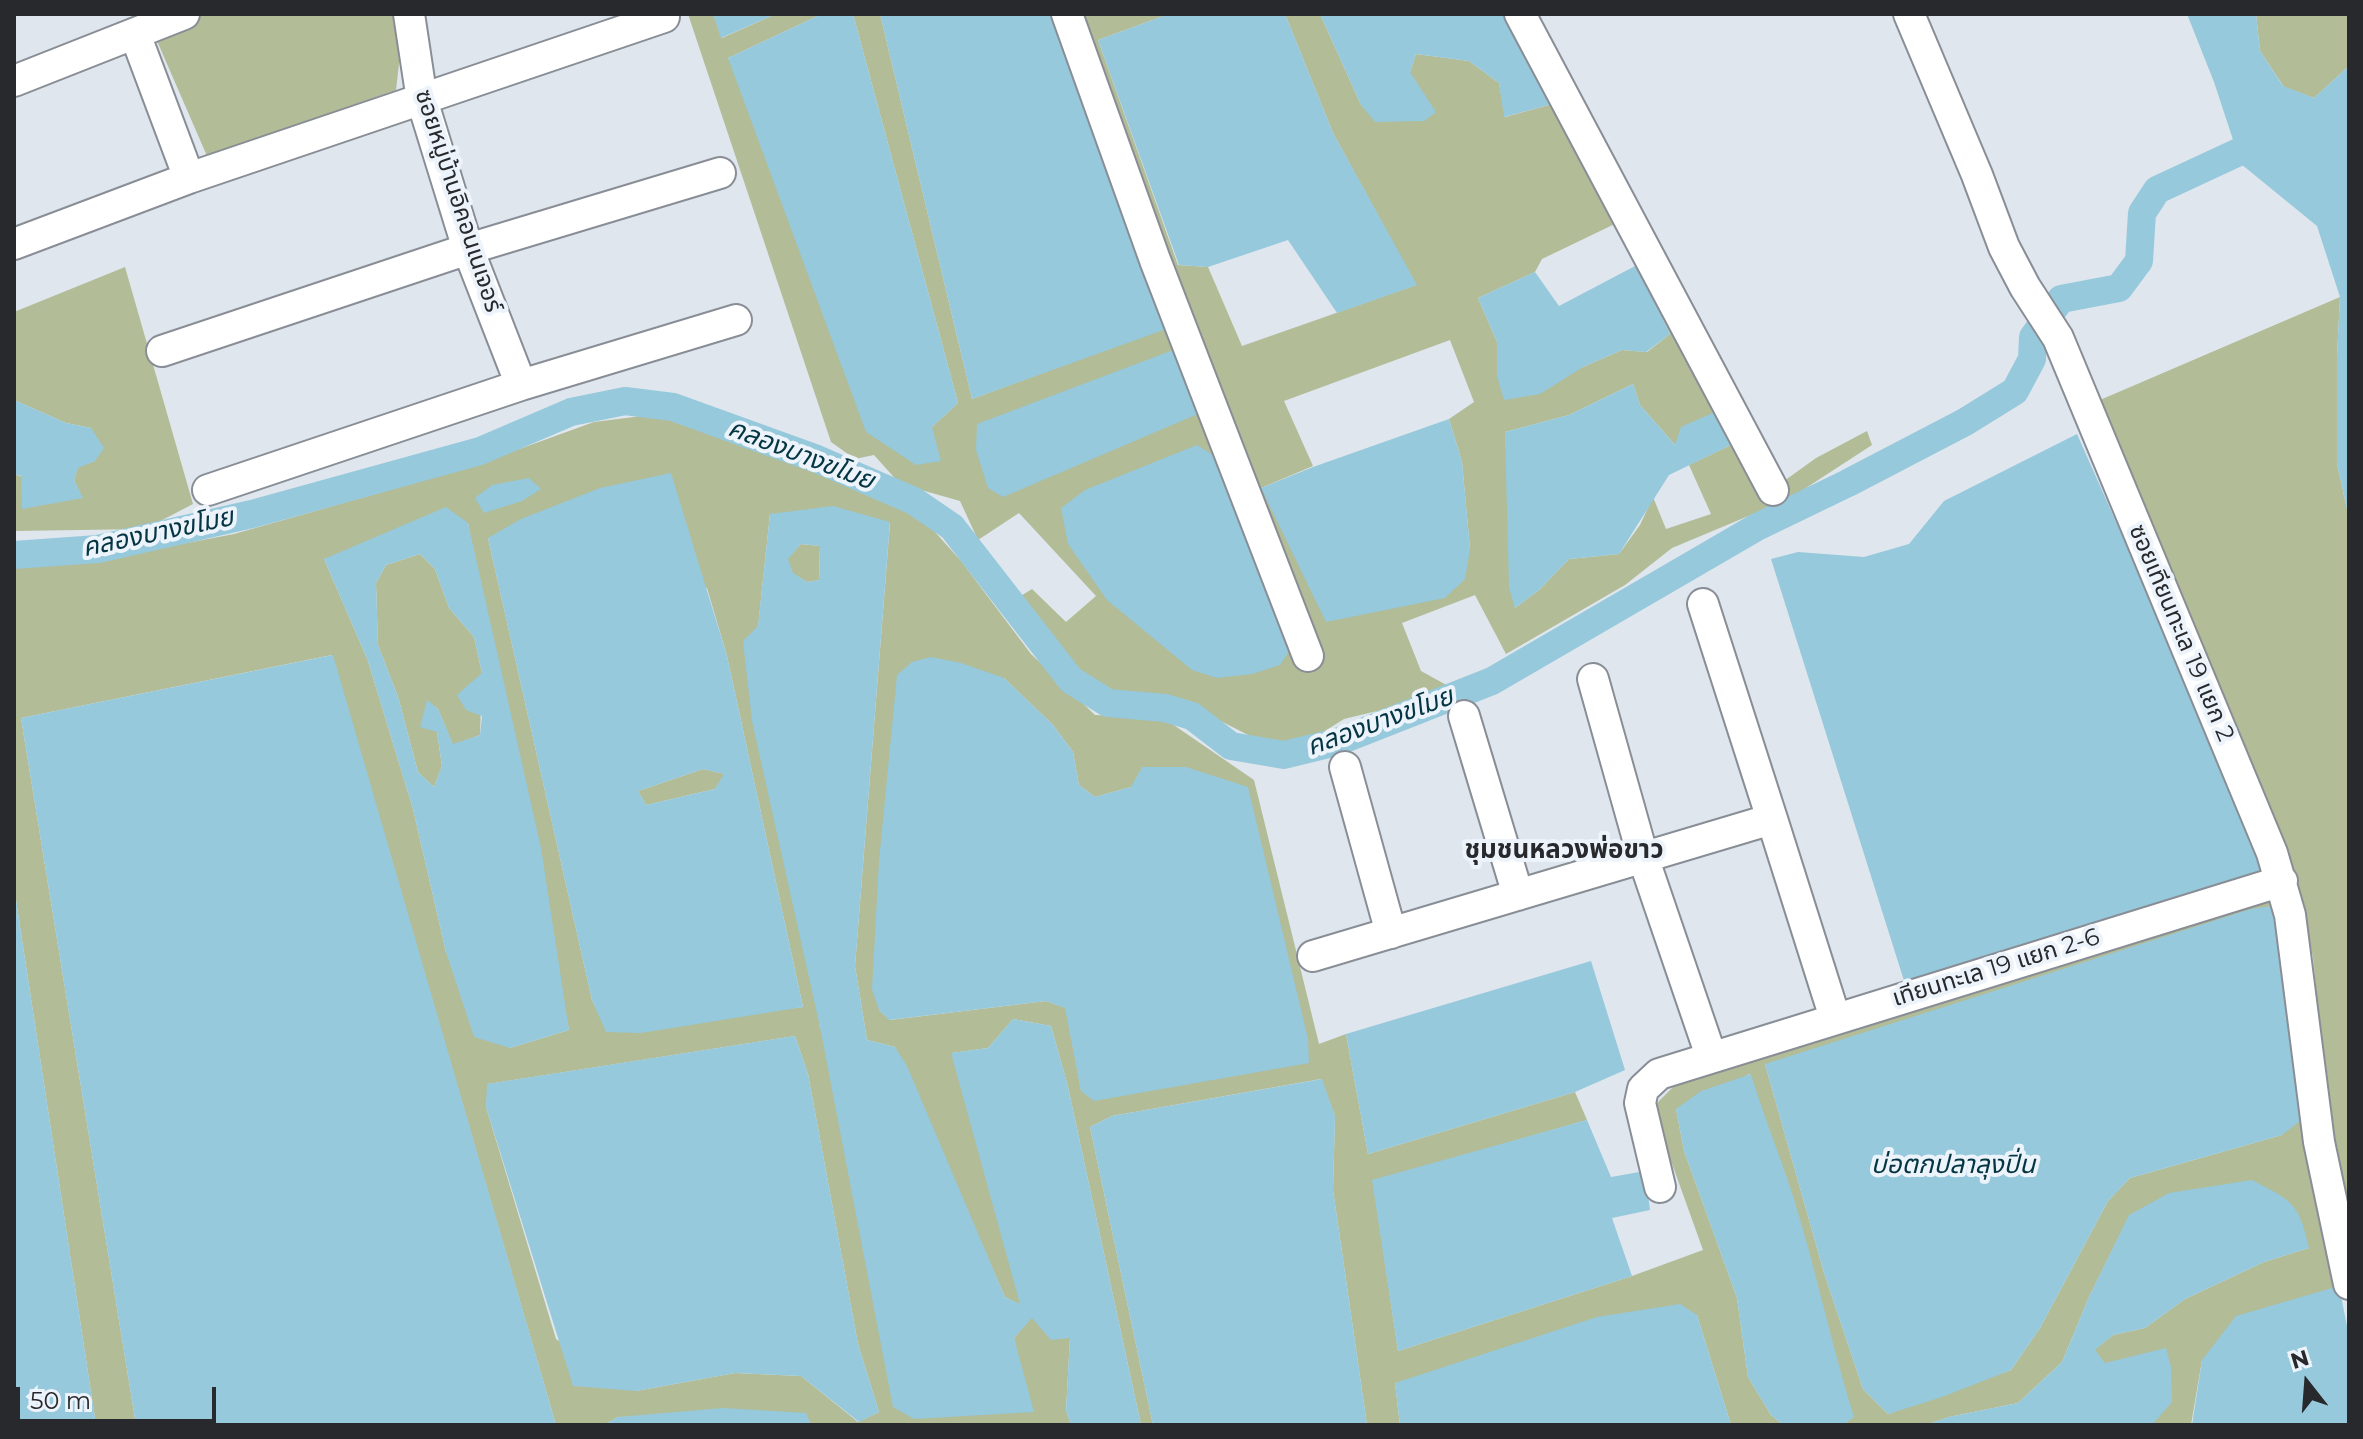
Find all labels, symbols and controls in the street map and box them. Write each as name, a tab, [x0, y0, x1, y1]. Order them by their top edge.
street label: ซอยหมู่บ้านอิคอนเนเจอร์	[408, 86, 508, 316]
water label: คลองบางขโมย	[724, 413, 878, 497]
water label: คลองบางขโมย	[80, 502, 236, 564]
street label: ซอยเทียนทะเล 19 แยก 2	[2122, 520, 2240, 746]
water label: คลองบางขโมย	[1303, 681, 1457, 763]
district label: ชุมชนหลวงพ่อขาว	[1464, 834, 1664, 866]
street label: เทียนทะเล 19 แยก 2-6	[1889, 923, 2103, 1013]
water label: บ่อตกปลาลุงปิ่น	[1871, 1149, 2035, 1181]
north arrow	[2267, 1343, 2347, 1423]
text: N	[2287, 1344, 2312, 1375]
scale bar	[20, 1371, 220, 1421]
text: 50 m	[30, 1386, 91, 1415]

